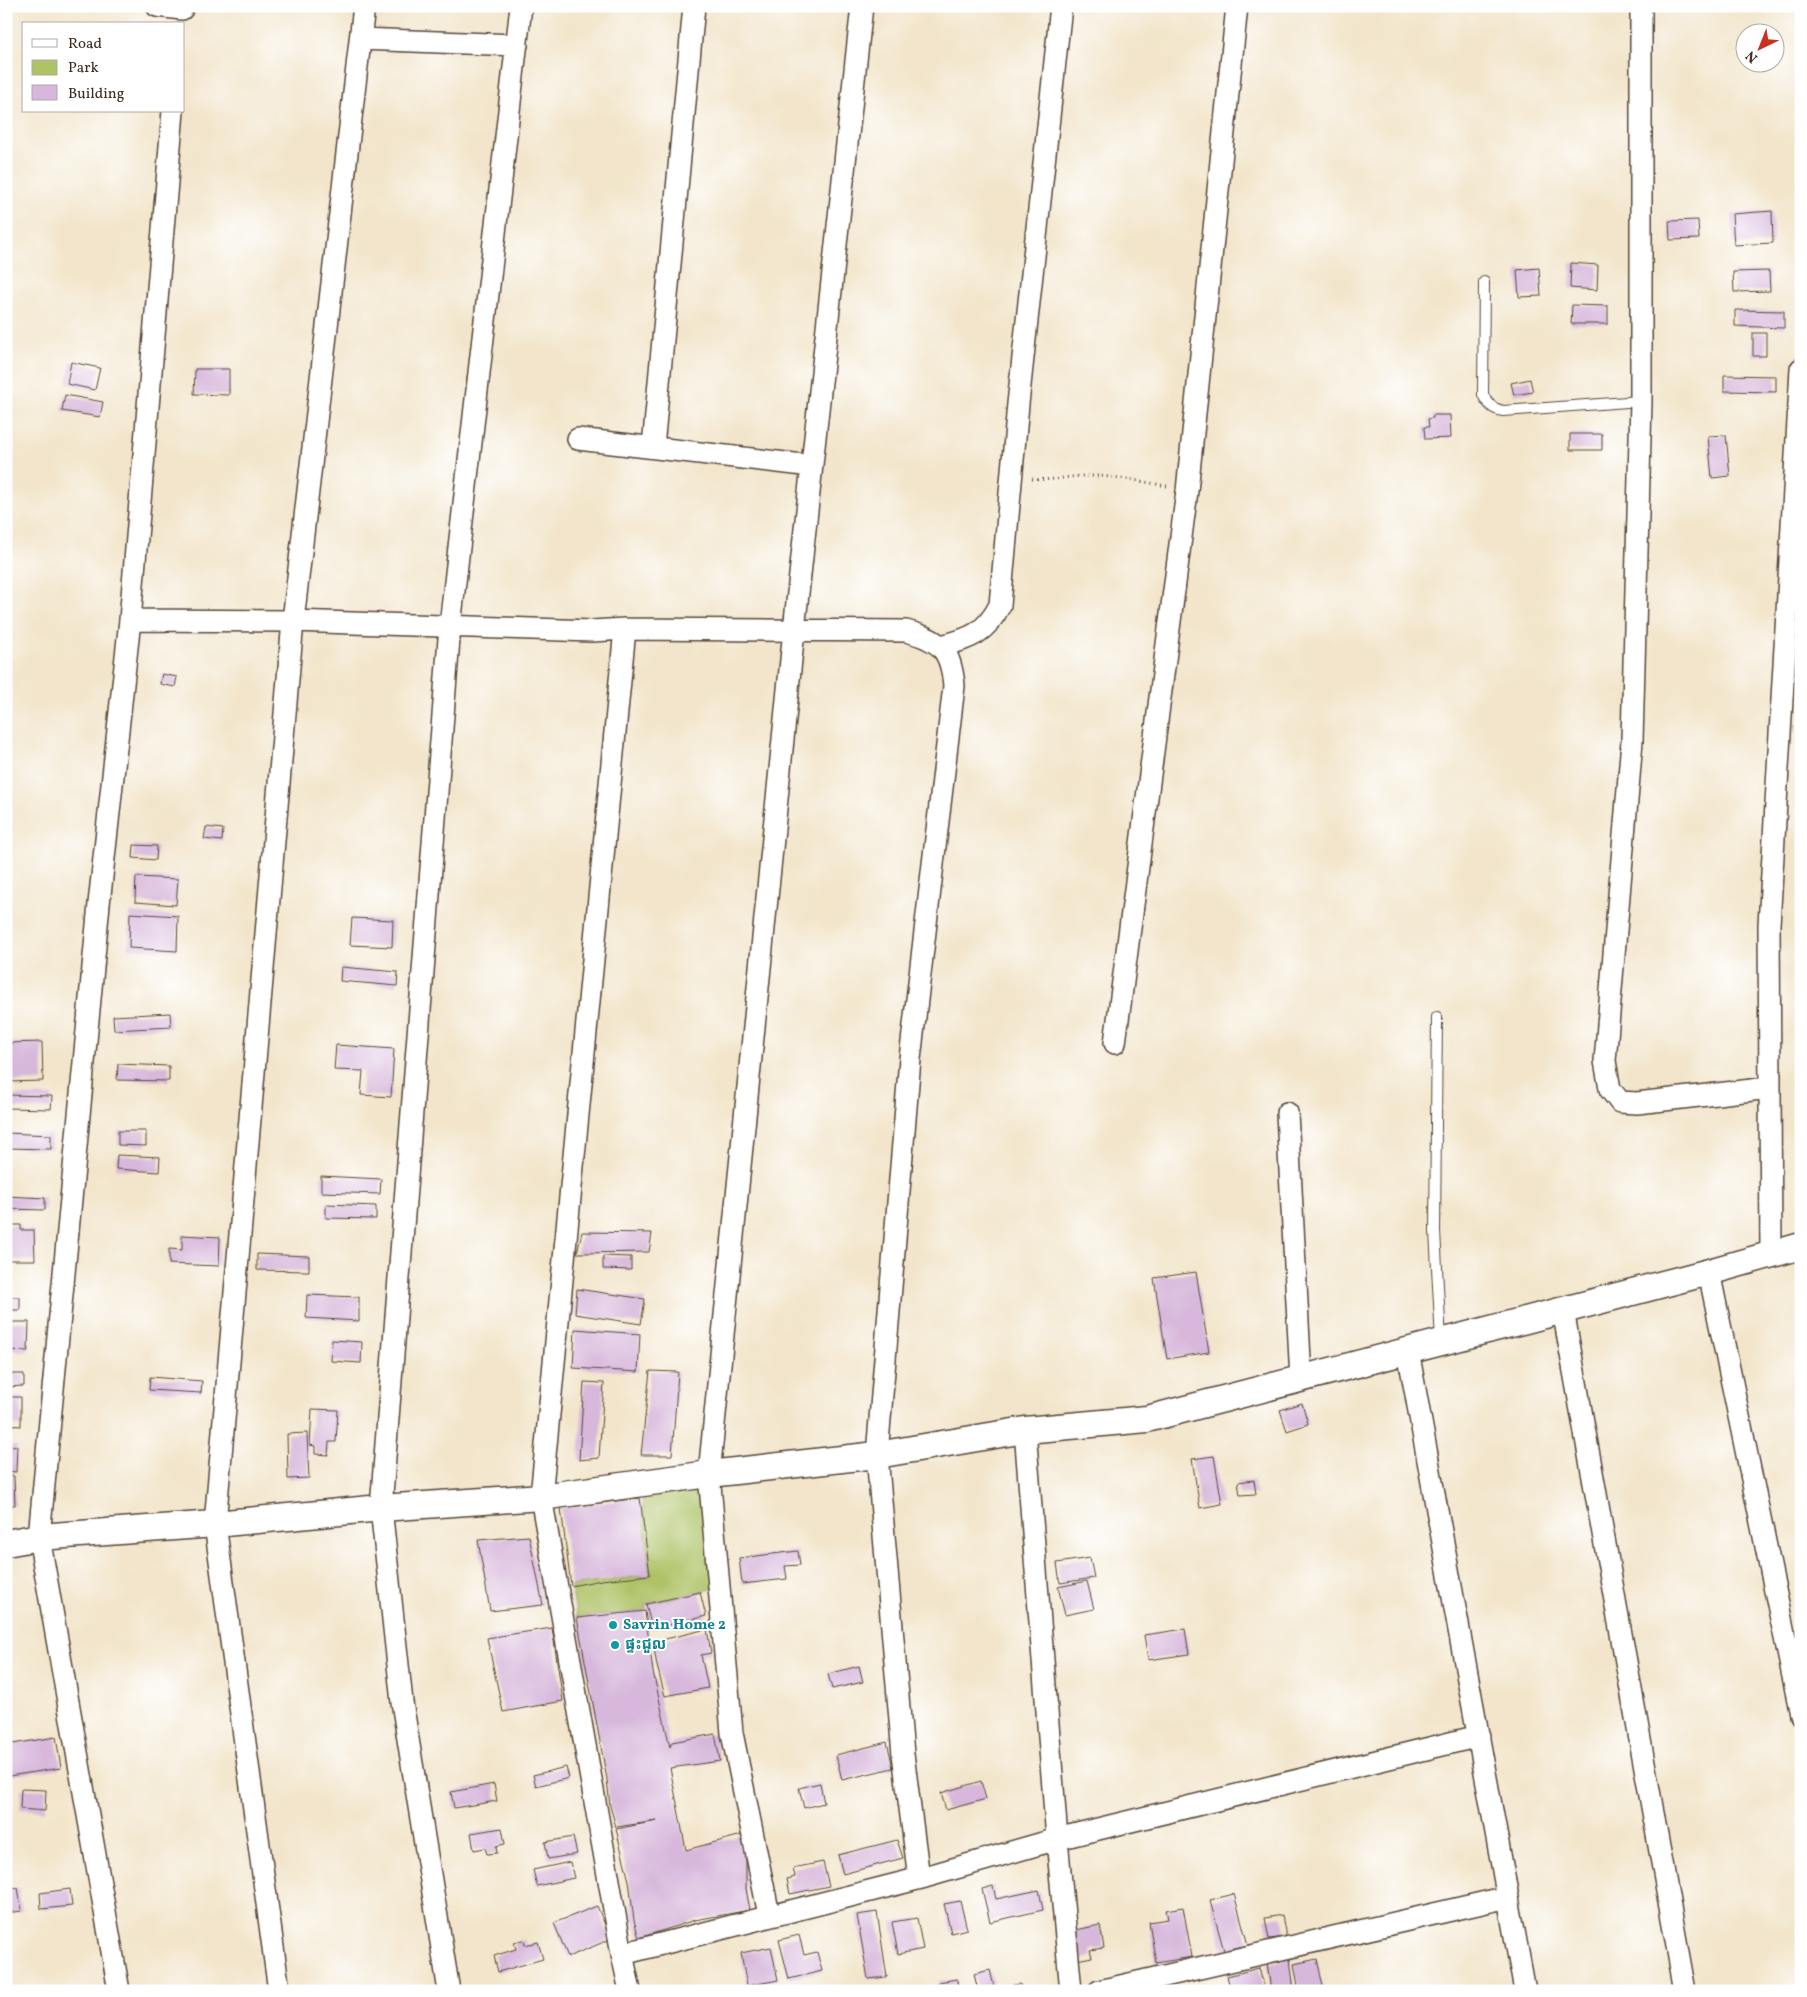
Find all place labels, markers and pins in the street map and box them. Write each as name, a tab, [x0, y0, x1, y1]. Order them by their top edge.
place label: Savrin Home 2	[623, 1615, 726, 1636]
marker: Savrin Home 2	[607, 1619, 619, 1631]
place label: ផ្ទះជួល	[625, 1635, 666, 1656]
marker: ផ្ទះជួល	[609, 1639, 621, 1651]

